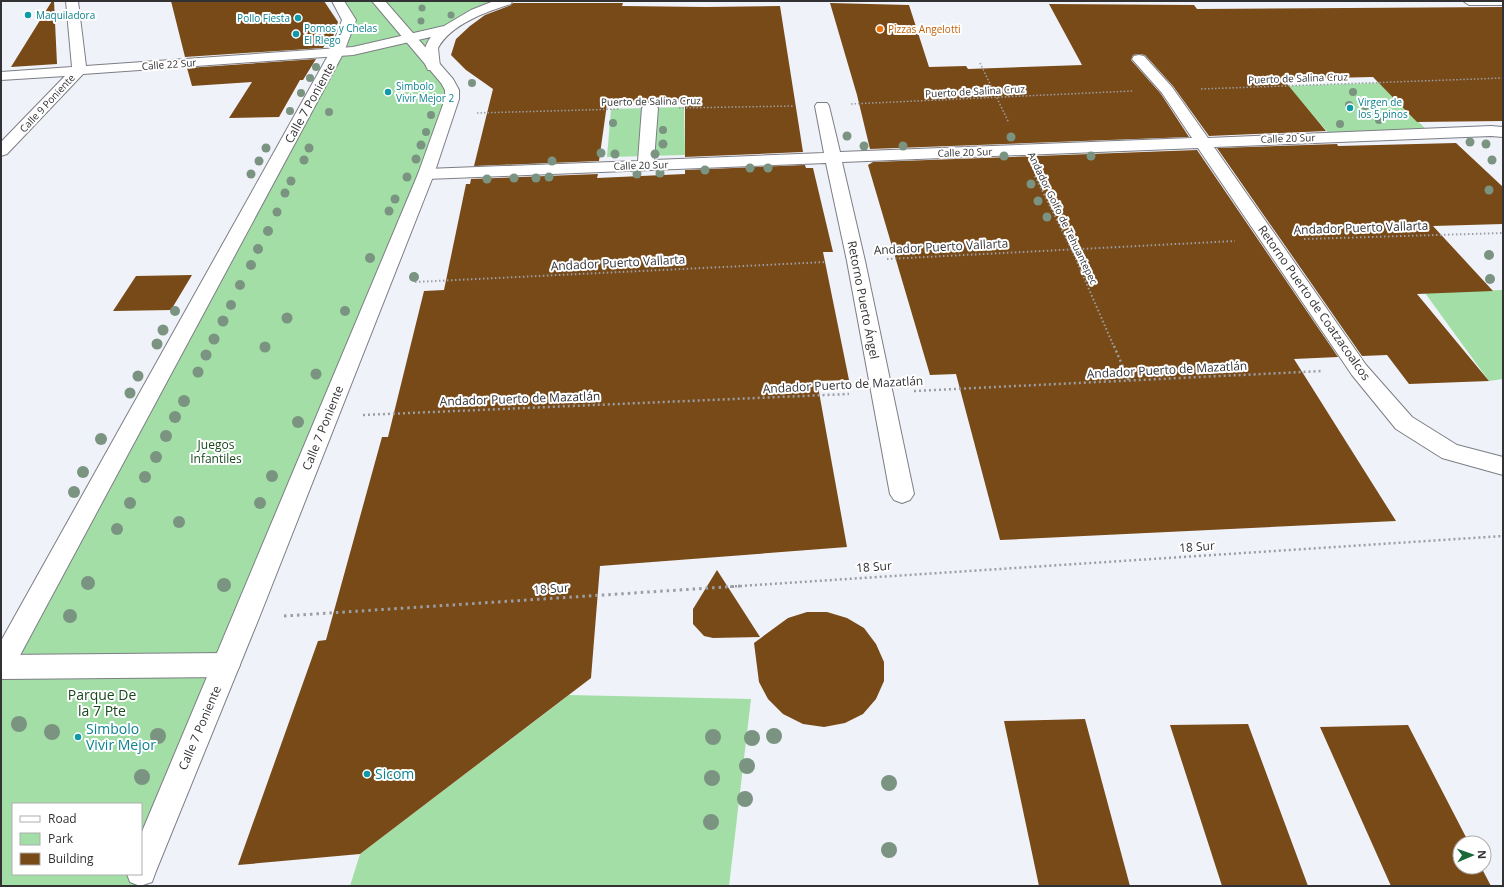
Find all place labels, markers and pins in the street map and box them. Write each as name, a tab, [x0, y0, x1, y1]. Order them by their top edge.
place label: Maquiladora	[36, 8, 95, 22]
marker: Maquiladora	[23, 10, 33, 20]
place label: Pollo Fiesta	[237, 11, 290, 25]
marker: Pollo Fiesta	[293, 13, 303, 23]
place label: Pomos y Chelas El RIego	[304, 21, 377, 47]
place label: Pizzas Angelotti	[888, 22, 961, 36]
marker: Pizzas Angelotti	[875, 24, 885, 34]
marker: Pomos y Chelas El RIego	[291, 29, 301, 39]
place label: Simbolo Vivir Mejor 2	[396, 79, 455, 105]
marker: Simbolo Vivir Mejor 2	[383, 87, 393, 97]
place label: Virgen de los 5 pinos	[1358, 95, 1408, 121]
marker: Virgen de los 5 pinos	[1345, 103, 1355, 113]
place label: Simbolo Vivir Mejor	[86, 719, 156, 754]
marker: Simbolo Vivir Mejor	[73, 732, 83, 742]
place label: Sicom	[375, 764, 414, 783]
marker: Sicom	[362, 769, 372, 779]

